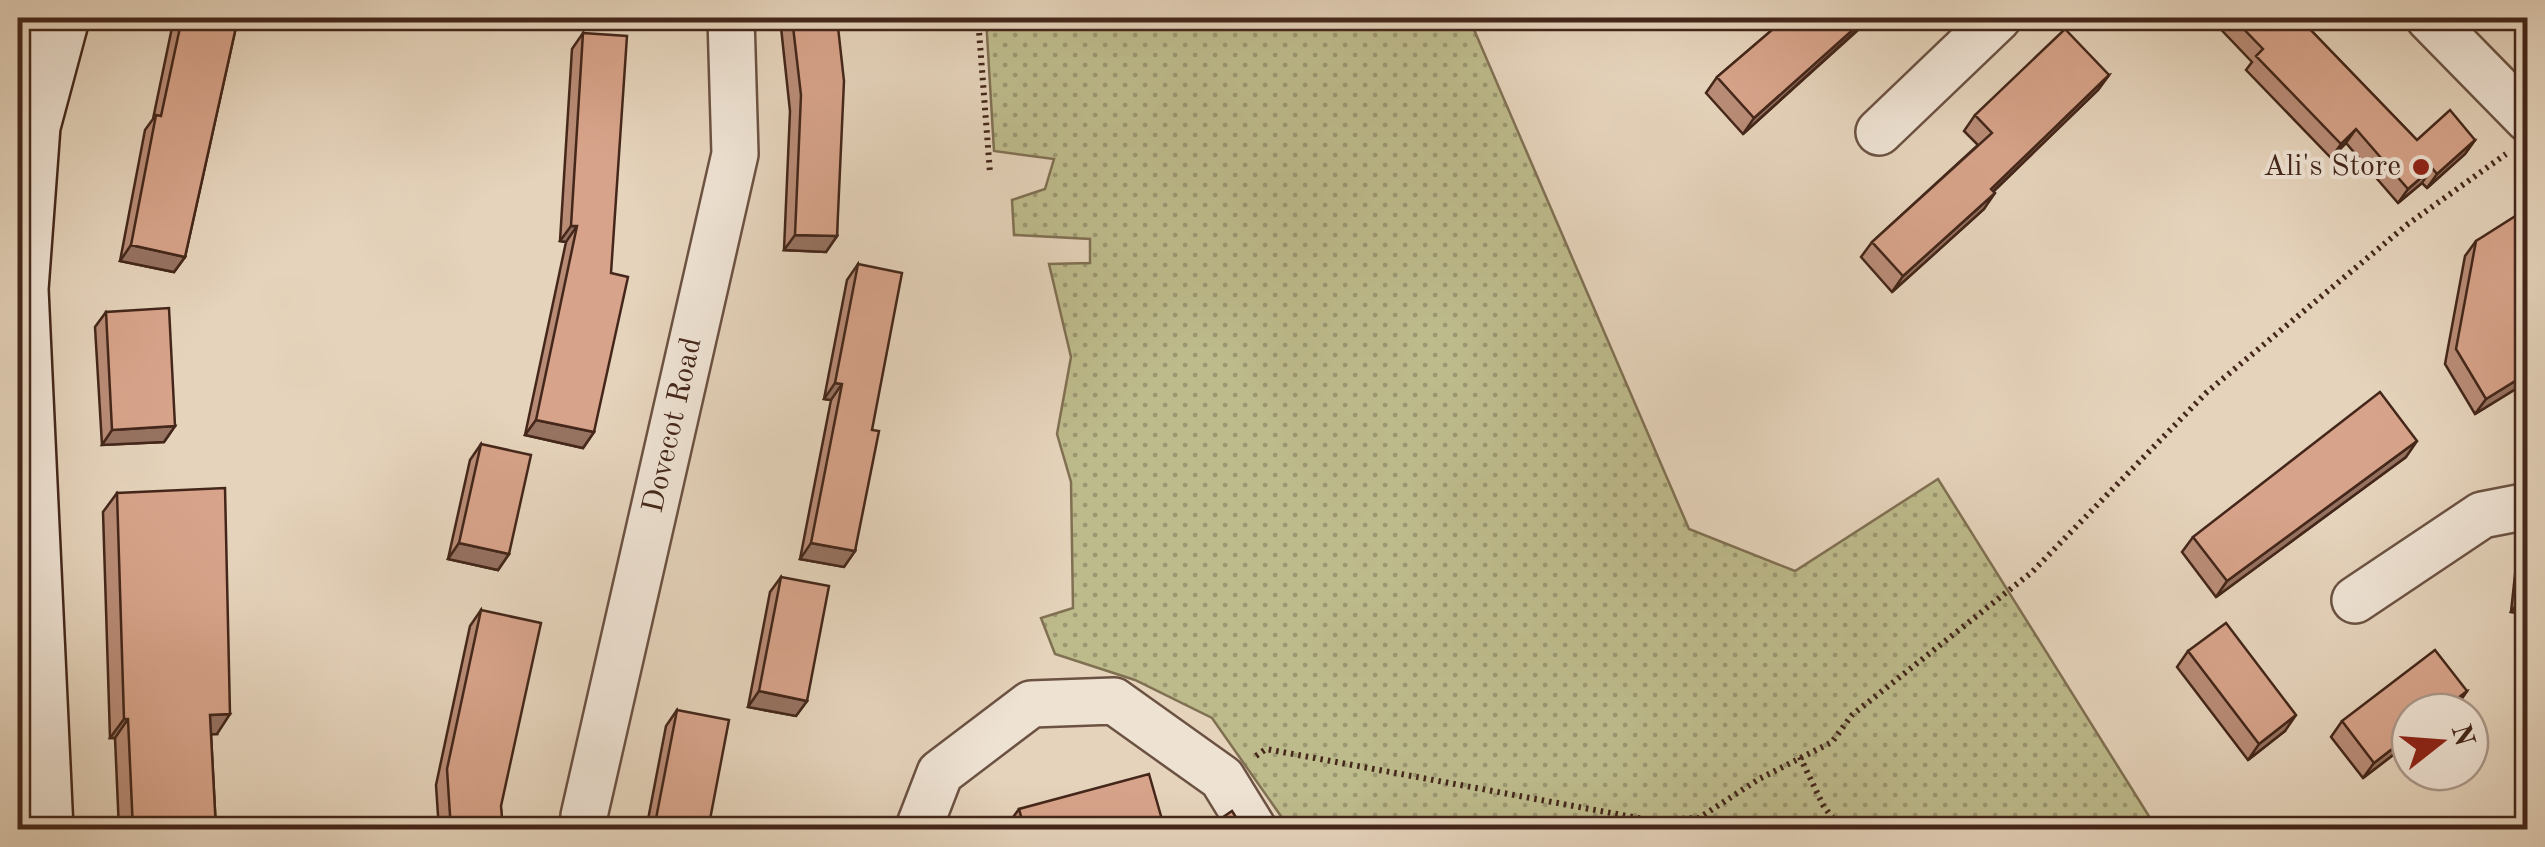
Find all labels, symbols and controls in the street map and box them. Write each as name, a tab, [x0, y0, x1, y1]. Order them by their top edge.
place label: Ali's Store	[2263, 152, 2401, 182]
marker: Ali's Store	[2410, 156, 2432, 178]
street label: Dovecot Road	[639, 335, 708, 516]
north arrow	[2390, 692, 2490, 792]
text: N	[2445, 721, 2478, 750]

